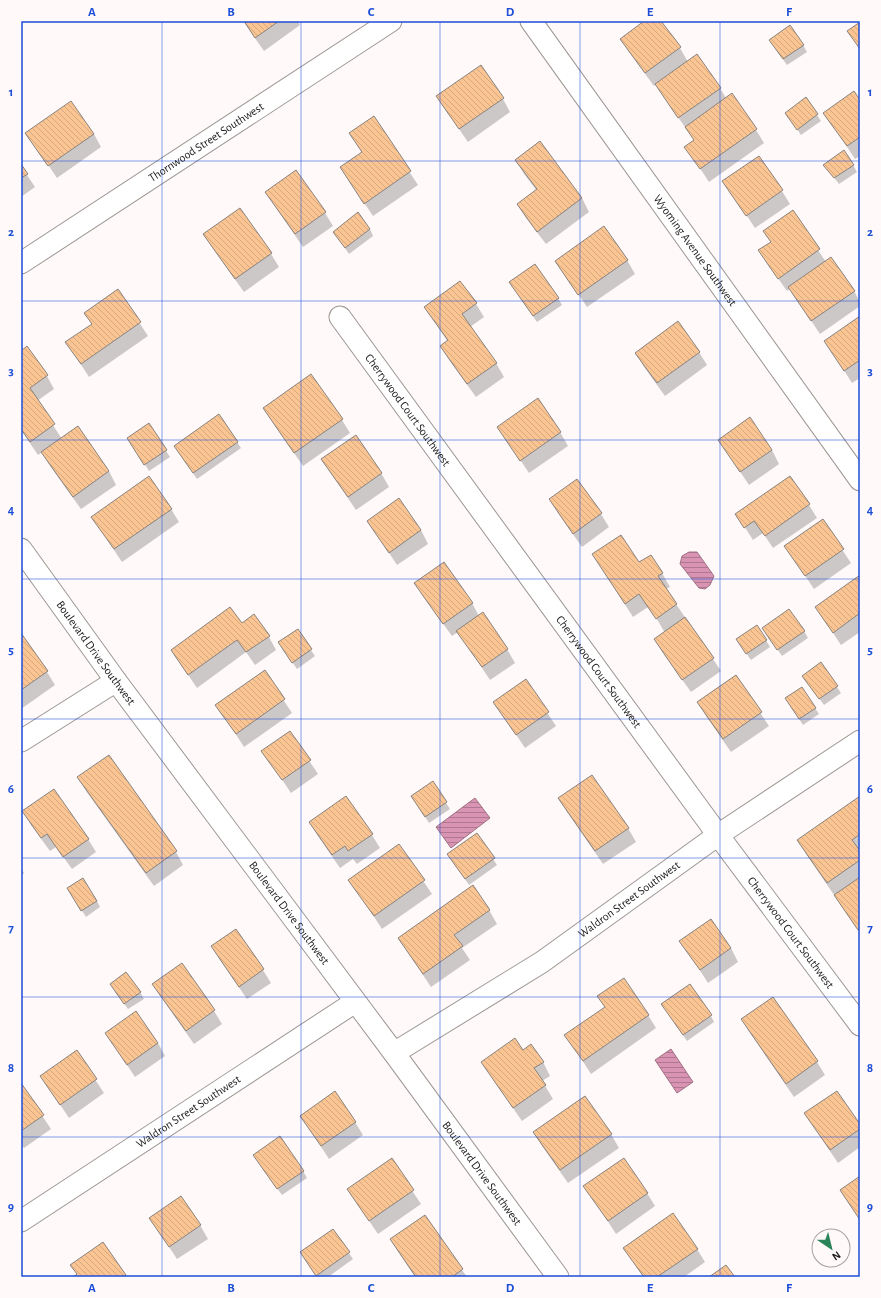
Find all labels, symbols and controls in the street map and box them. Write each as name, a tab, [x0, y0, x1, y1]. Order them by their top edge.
text: A	[88, 6, 96, 19]
text: B	[227, 6, 235, 19]
text: C	[368, 6, 375, 19]
text: D	[506, 6, 515, 19]
text: E	[647, 6, 654, 19]
text: F	[786, 6, 793, 19]
text: 1	[9, 86, 13, 99]
text: 1	[868, 86, 872, 99]
street label: Thornwood Street Southwest	[146, 100, 266, 184]
street label: Wyoming Avenue Southwest	[651, 192, 739, 308]
text: 2	[8, 226, 14, 239]
text: 2	[867, 226, 873, 239]
street label: Cherrywood Court Southwest	[363, 352, 453, 468]
text: 3	[8, 365, 14, 378]
text: 3	[867, 365, 873, 378]
text: 4	[8, 504, 15, 517]
text: 4	[867, 504, 874, 517]
street label: Boulevard Drive Southwest	[54, 599, 138, 707]
street label: Cherrywood Court Southwest	[554, 613, 644, 730]
text: 5	[8, 644, 14, 657]
text: 5	[867, 644, 873, 657]
text: 6	[8, 783, 14, 796]
text: 6	[867, 783, 873, 796]
street label: Boulevard Drive Southwest	[247, 859, 332, 967]
street label: Waldron Street Southwest	[576, 859, 682, 940]
street label: Cherrywood Court Southwest	[745, 875, 836, 991]
text: 7	[8, 922, 14, 935]
text: 7	[867, 922, 873, 935]
text: 8	[8, 1062, 14, 1075]
text: 8	[867, 1062, 873, 1075]
street label: Waldron Street Southwest	[134, 1073, 243, 1150]
street label: Boulevard Drive Southwest	[440, 1119, 524, 1227]
text: 9	[8, 1201, 14, 1214]
text: 9	[867, 1201, 873, 1214]
north arrow	[811, 1228, 851, 1268]
text: N	[830, 1249, 843, 1262]
text: A	[88, 1282, 96, 1295]
text: B	[227, 1282, 235, 1295]
text: C	[368, 1282, 375, 1295]
text: D	[506, 1282, 515, 1295]
text: E	[647, 1282, 654, 1295]
text: F	[786, 1282, 793, 1295]

